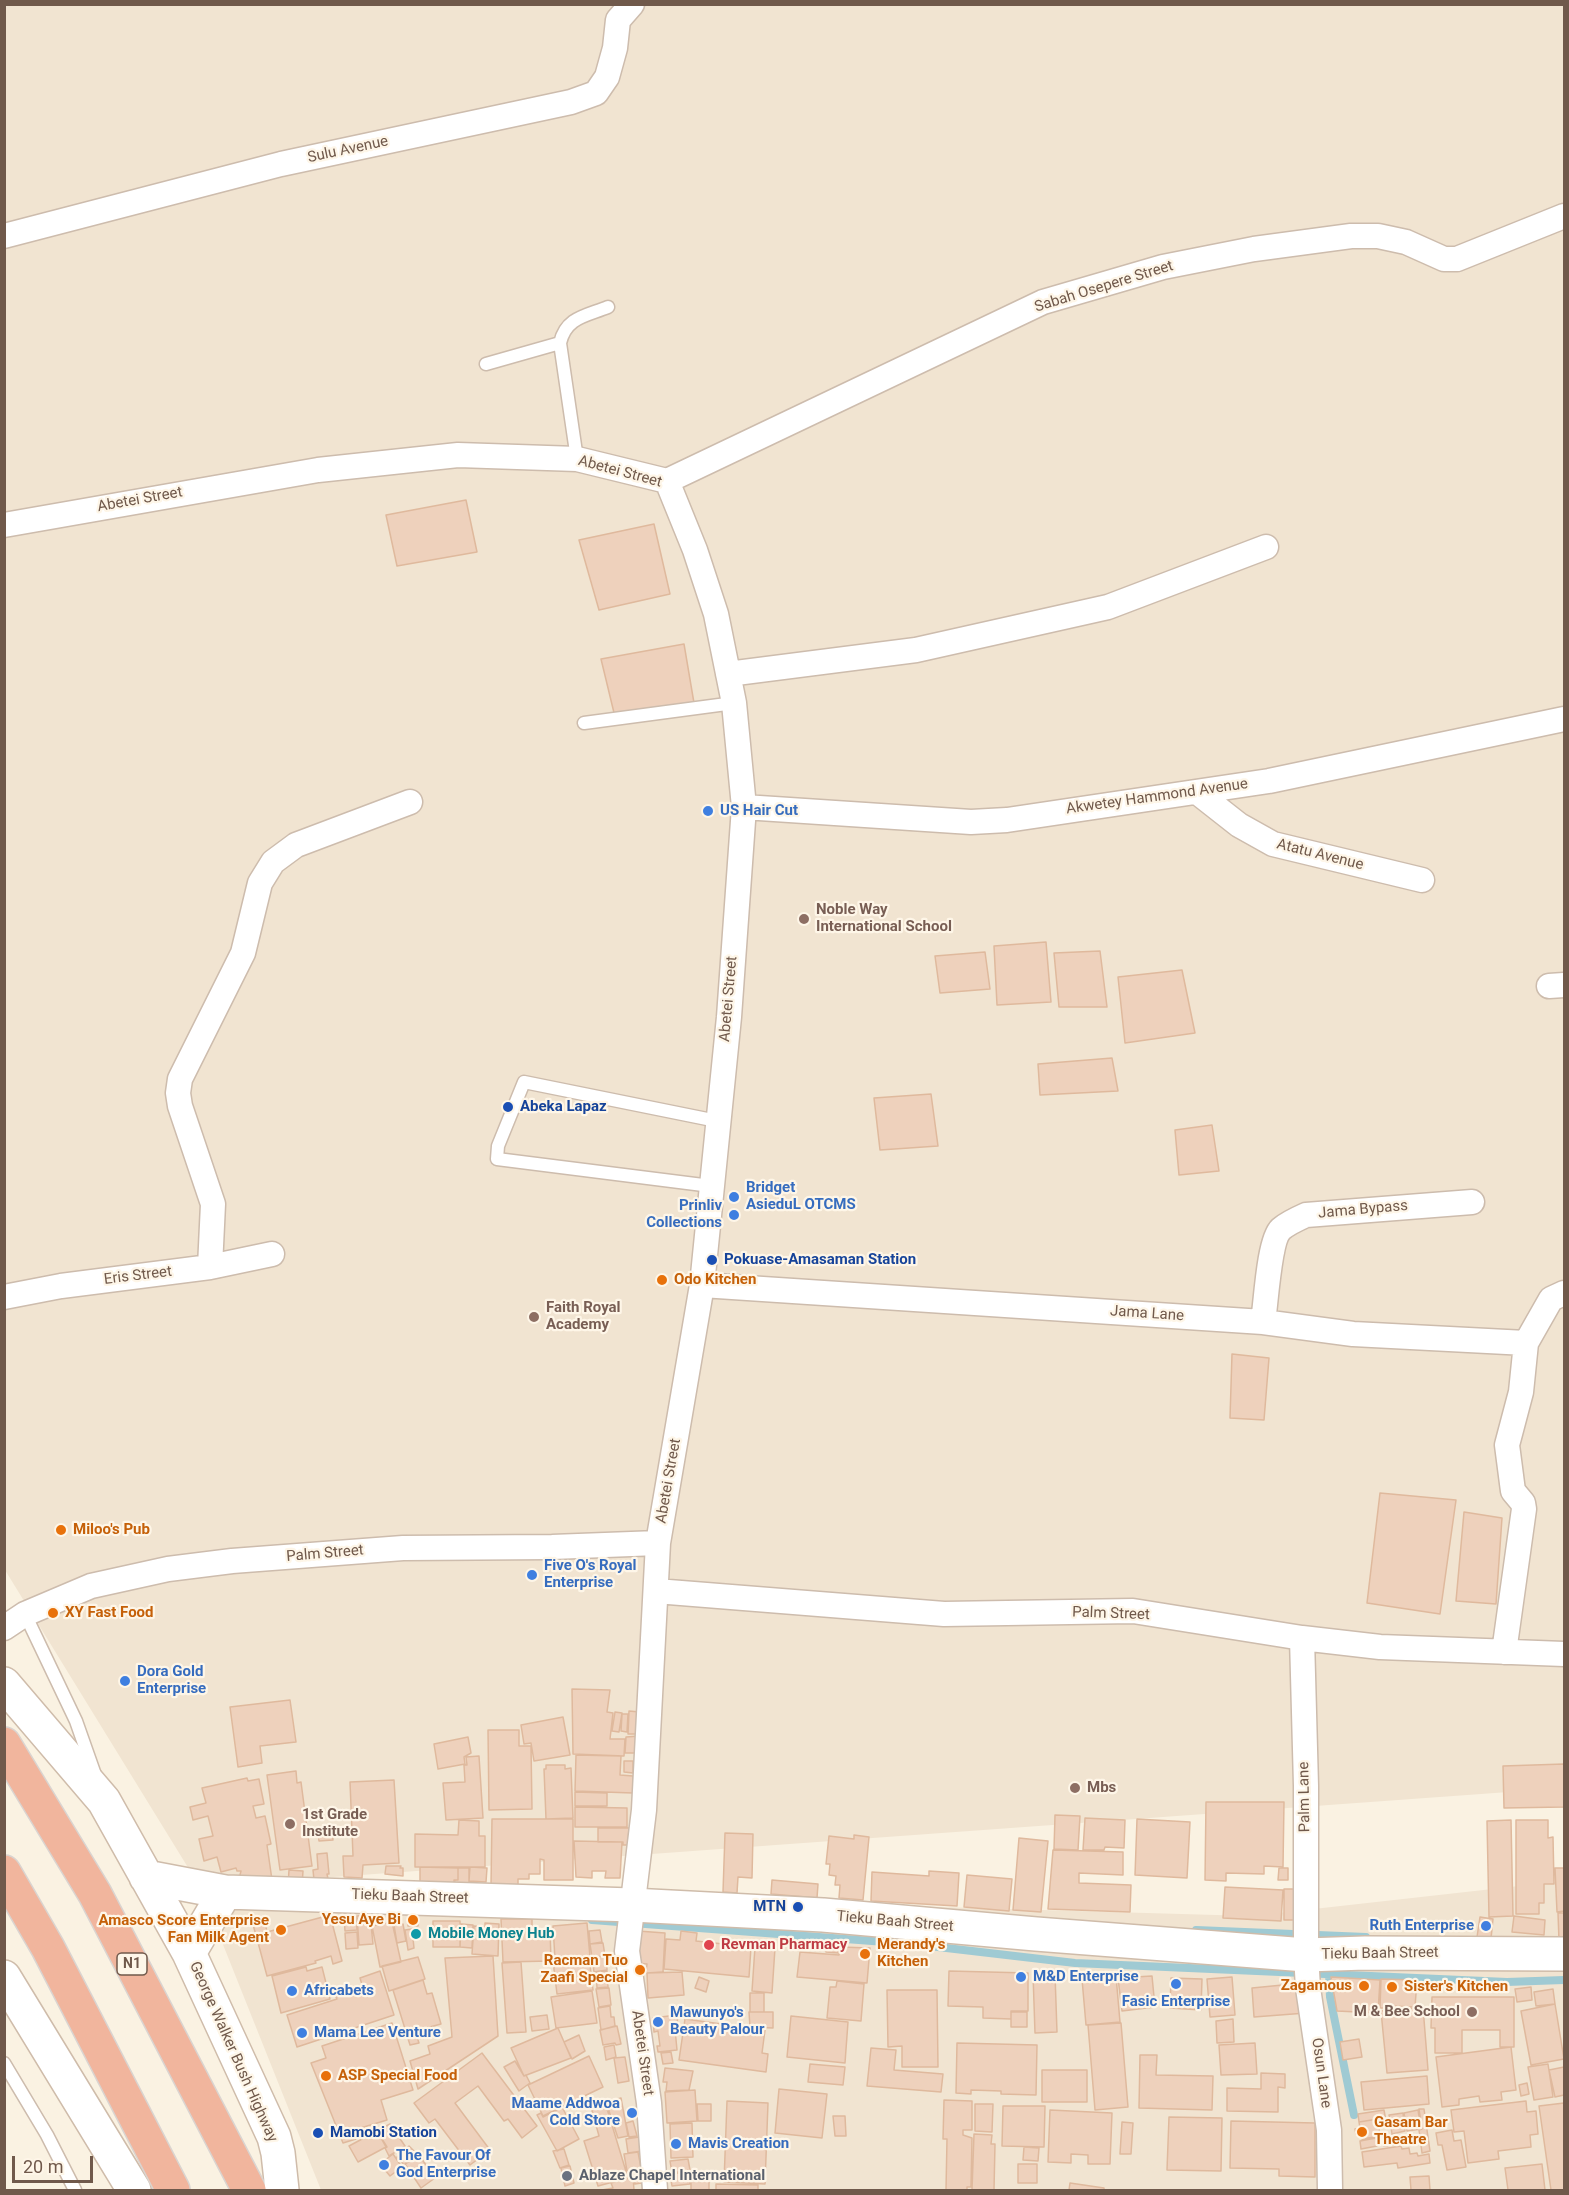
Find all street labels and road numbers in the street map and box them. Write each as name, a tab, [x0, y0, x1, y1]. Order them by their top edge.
street label: Sulu Avenue	[306, 133, 390, 167]
street label: Sabah Osepere Street	[1032, 257, 1176, 317]
street label: Abetei Street	[576, 452, 664, 492]
street label: Abetei Street	[96, 484, 184, 516]
street label: Akwetey Hammond Avenue	[1065, 775, 1249, 819]
street label: Atatu Avenue	[1275, 836, 1365, 874]
street label: Abetei Street	[716, 955, 742, 1043]
street label: Jama Bypass	[1317, 1197, 1409, 1223]
street label: Eris Street	[103, 1263, 173, 1289]
street label: Jama Lane	[1109, 1302, 1185, 1326]
street label: Abetei Street	[653, 1437, 685, 1525]
street label: Palm Street	[286, 1542, 364, 1566]
street label: Palm Street	[1072, 1604, 1150, 1624]
street label: Palm Lane	[1295, 1762, 1315, 1832]
street label: Tieku Baah Street	[351, 1886, 469, 1908]
street label: Tieku Baah Street	[836, 1908, 954, 1936]
street label: Tieku Baah Street	[1321, 1944, 1439, 1964]
road number: N1	[117, 1953, 147, 1975]
street label: George Walker Bush Highway	[185, 1959, 281, 2145]
street label: Abetei Street	[627, 2009, 657, 2097]
street label: Osun Lane	[1307, 2037, 1335, 2109]

